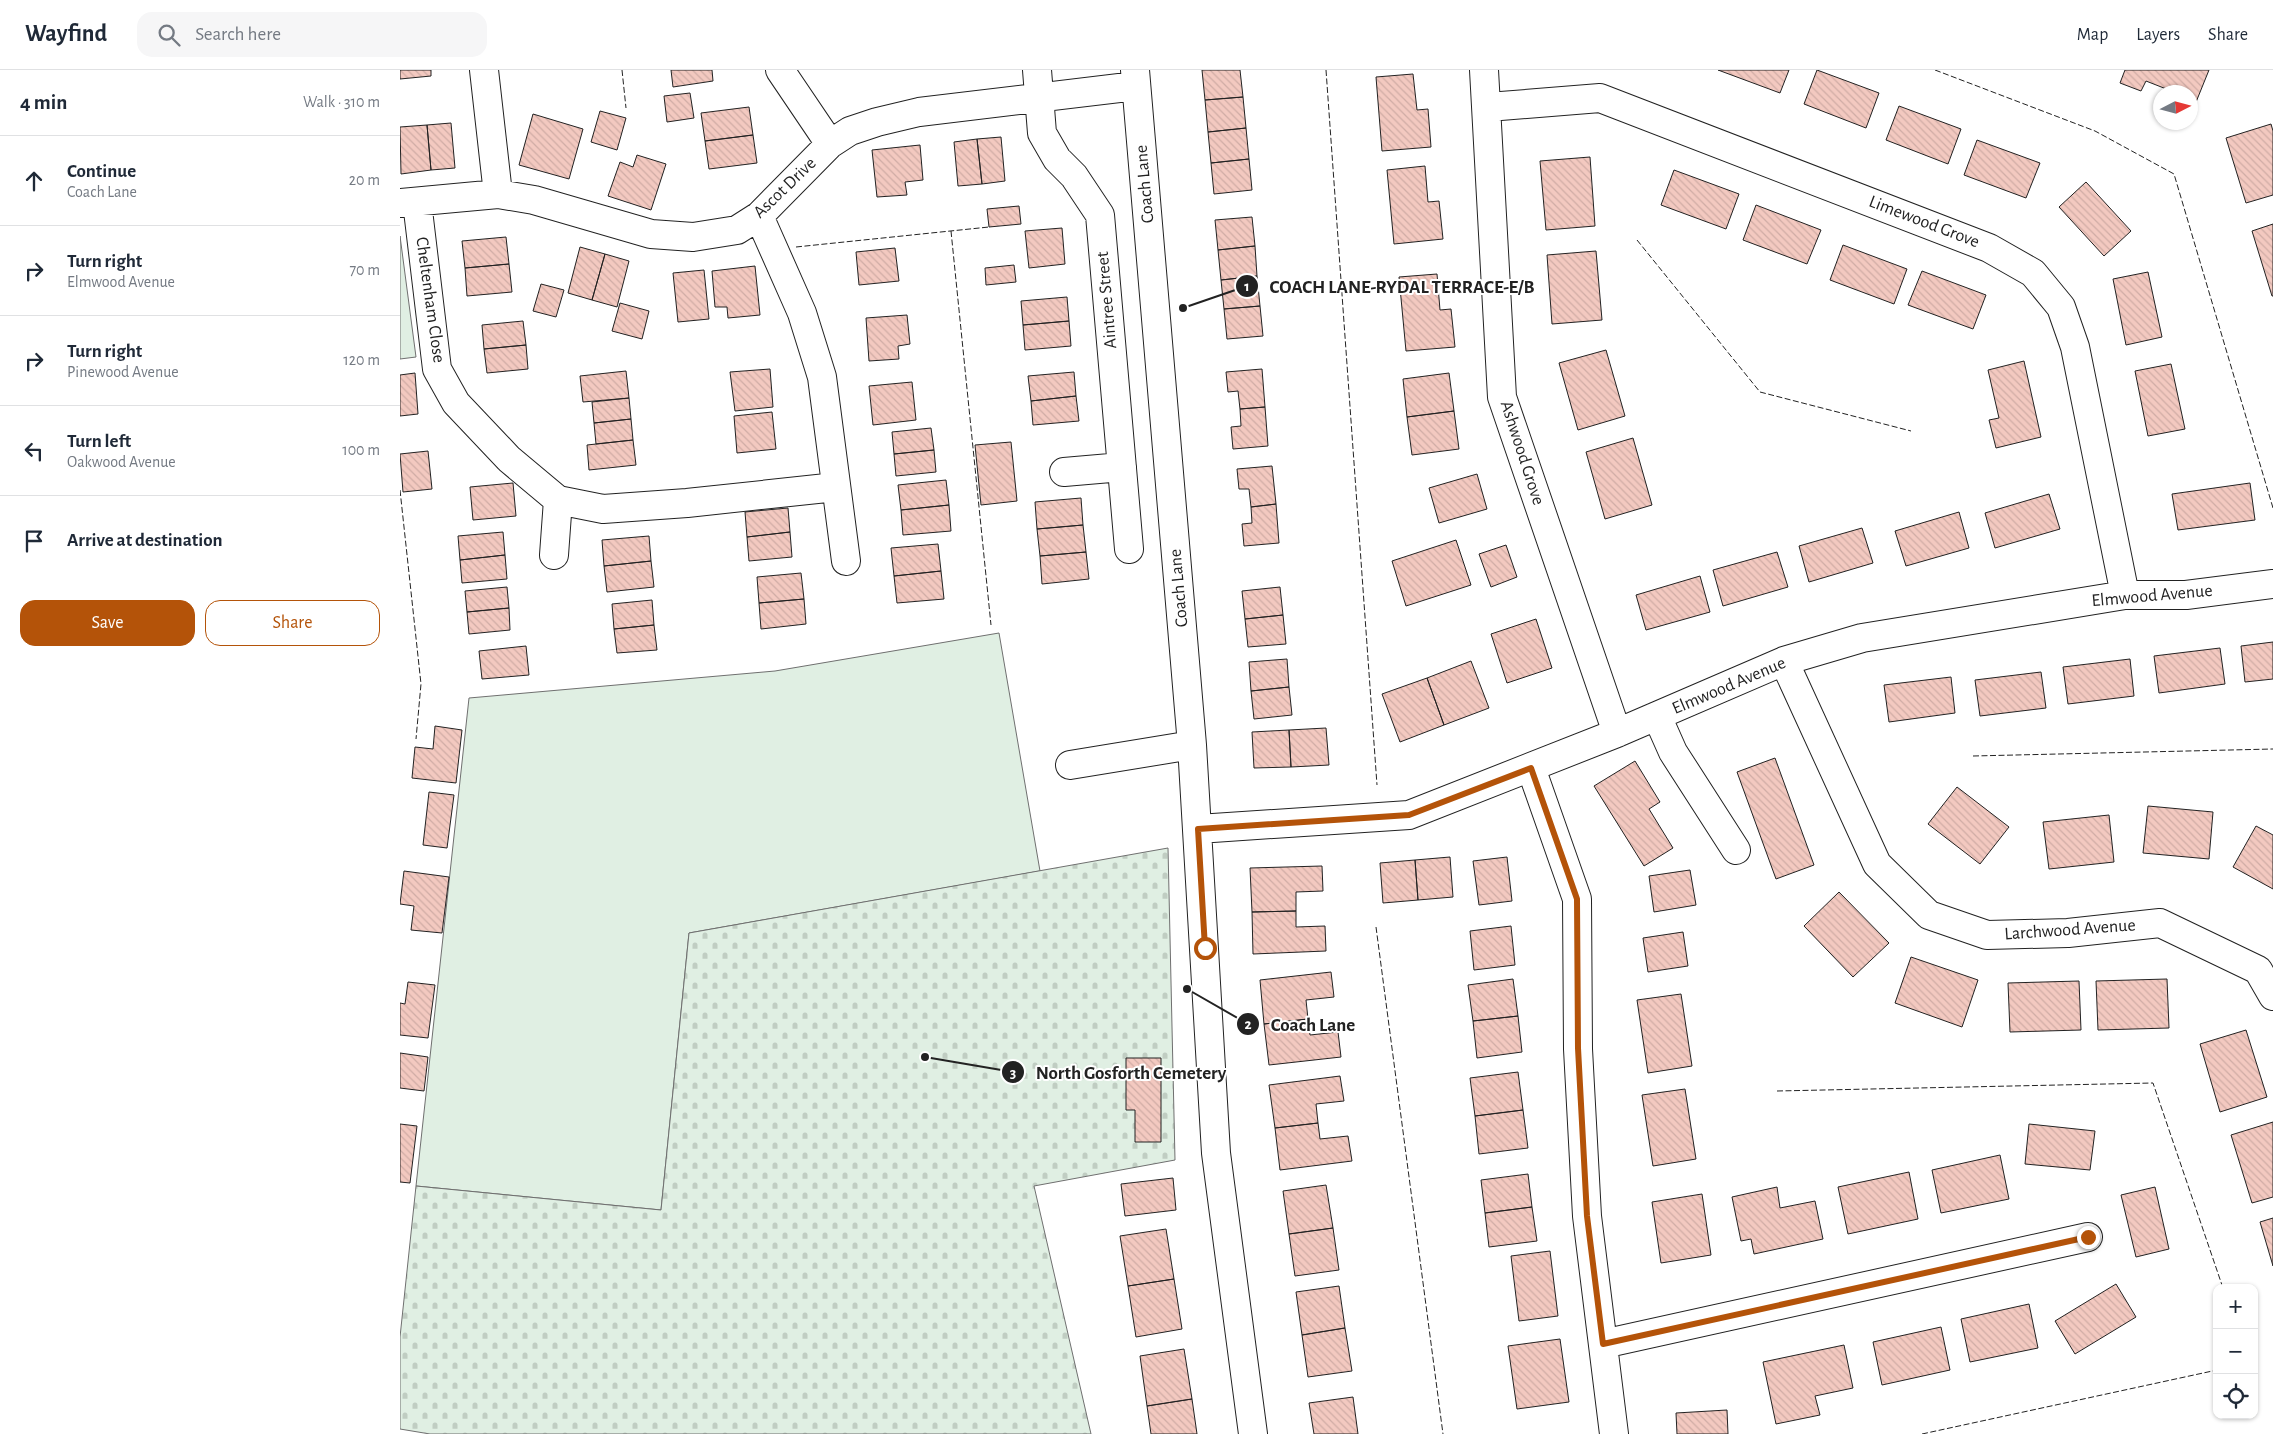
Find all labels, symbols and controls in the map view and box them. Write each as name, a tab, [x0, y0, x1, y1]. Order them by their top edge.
search box	[137, 12, 487, 57]
icon: search	[155, 21, 183, 49]
text: Wayfind	[25, 22, 107, 46]
text: Search here	[195, 25, 281, 44]
text: Map	[2077, 26, 2108, 44]
text: Layers	[2136, 26, 2180, 44]
text: Share	[2208, 26, 2248, 44]
north arrow	[2153, 85, 2198, 130]
text: 4 min	[20, 92, 67, 113]
text: Walk · 310 m	[303, 94, 380, 110]
street label: Coach Lane	[1133, 144, 1157, 224]
street label: Ascot Drive	[750, 154, 820, 222]
text: Continue	[67, 162, 136, 181]
icon: ahead	[20, 167, 48, 195]
text: 20 m	[349, 172, 380, 188]
text: Coach Lane	[67, 184, 137, 200]
street label: Limewood Grove	[1866, 193, 1982, 251]
street label: Cheltenham Close	[412, 236, 448, 364]
street label: Aintree Street	[1094, 250, 1120, 349]
text: Turn right	[67, 252, 142, 271]
icon: right	[20, 257, 48, 285]
text: 70 m	[349, 262, 380, 278]
callout: COACH LANE-RYDAL TERRACE-E/B	[1235, 269, 1545, 303]
text: Elmwood Avenue	[67, 274, 175, 290]
text: COACH LANE-RYDAL TERRACE-E/B	[1270, 278, 1535, 297]
text: 1	[1244, 279, 1250, 294]
text: Turn right	[67, 342, 142, 361]
icon: right	[20, 347, 48, 375]
text: 120 m	[343, 352, 380, 368]
text: Pinewood Avenue	[67, 364, 179, 380]
street label: Ashwood Grove	[1497, 399, 1547, 507]
text: Turn left	[67, 432, 131, 451]
icon: left	[20, 437, 48, 465]
text: 100 m	[342, 442, 380, 458]
text: Oakwood Avenue	[67, 454, 176, 470]
icon: arrive	[20, 527, 48, 555]
text: Arrive at destination	[67, 531, 223, 550]
street label: Coach Lane	[1167, 548, 1191, 628]
street label: Elmwood Avenue	[2091, 582, 2213, 610]
button: Save	[20, 600, 195, 646]
button: Share	[205, 600, 380, 646]
street label: Elmwood Avenue	[1670, 654, 1788, 718]
street label: Larchwood Avenue	[2004, 916, 2136, 944]
route start	[1194, 937, 1217, 960]
callout: Coach Lane	[1236, 1007, 1365, 1041]
text: Coach Lane	[1271, 1016, 1355, 1035]
text: 2	[1244, 1017, 1252, 1032]
callout: North Gosforth Cemetery	[1001, 1055, 1236, 1089]
text: North Gosforth Cemetery	[1036, 1064, 1227, 1083]
text: 3	[1010, 1066, 1016, 1081]
route end	[2077, 1226, 2100, 1249]
map controls	[2213, 1284, 2258, 1419]
button: +	[2213, 1284, 2258, 1329]
button: −	[2213, 1329, 2258, 1374]
button: locate	[2213, 1374, 2258, 1419]

